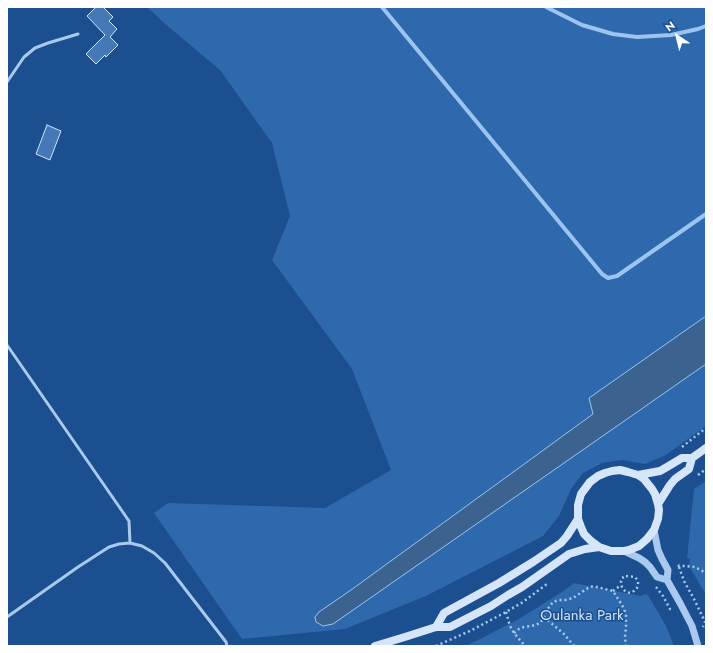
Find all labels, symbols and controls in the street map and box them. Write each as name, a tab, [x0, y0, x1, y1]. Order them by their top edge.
north arrow	[657, 16, 697, 56]
text: N	[662, 17, 678, 35]
park label: Oulanka Park	[540, 607, 624, 625]

